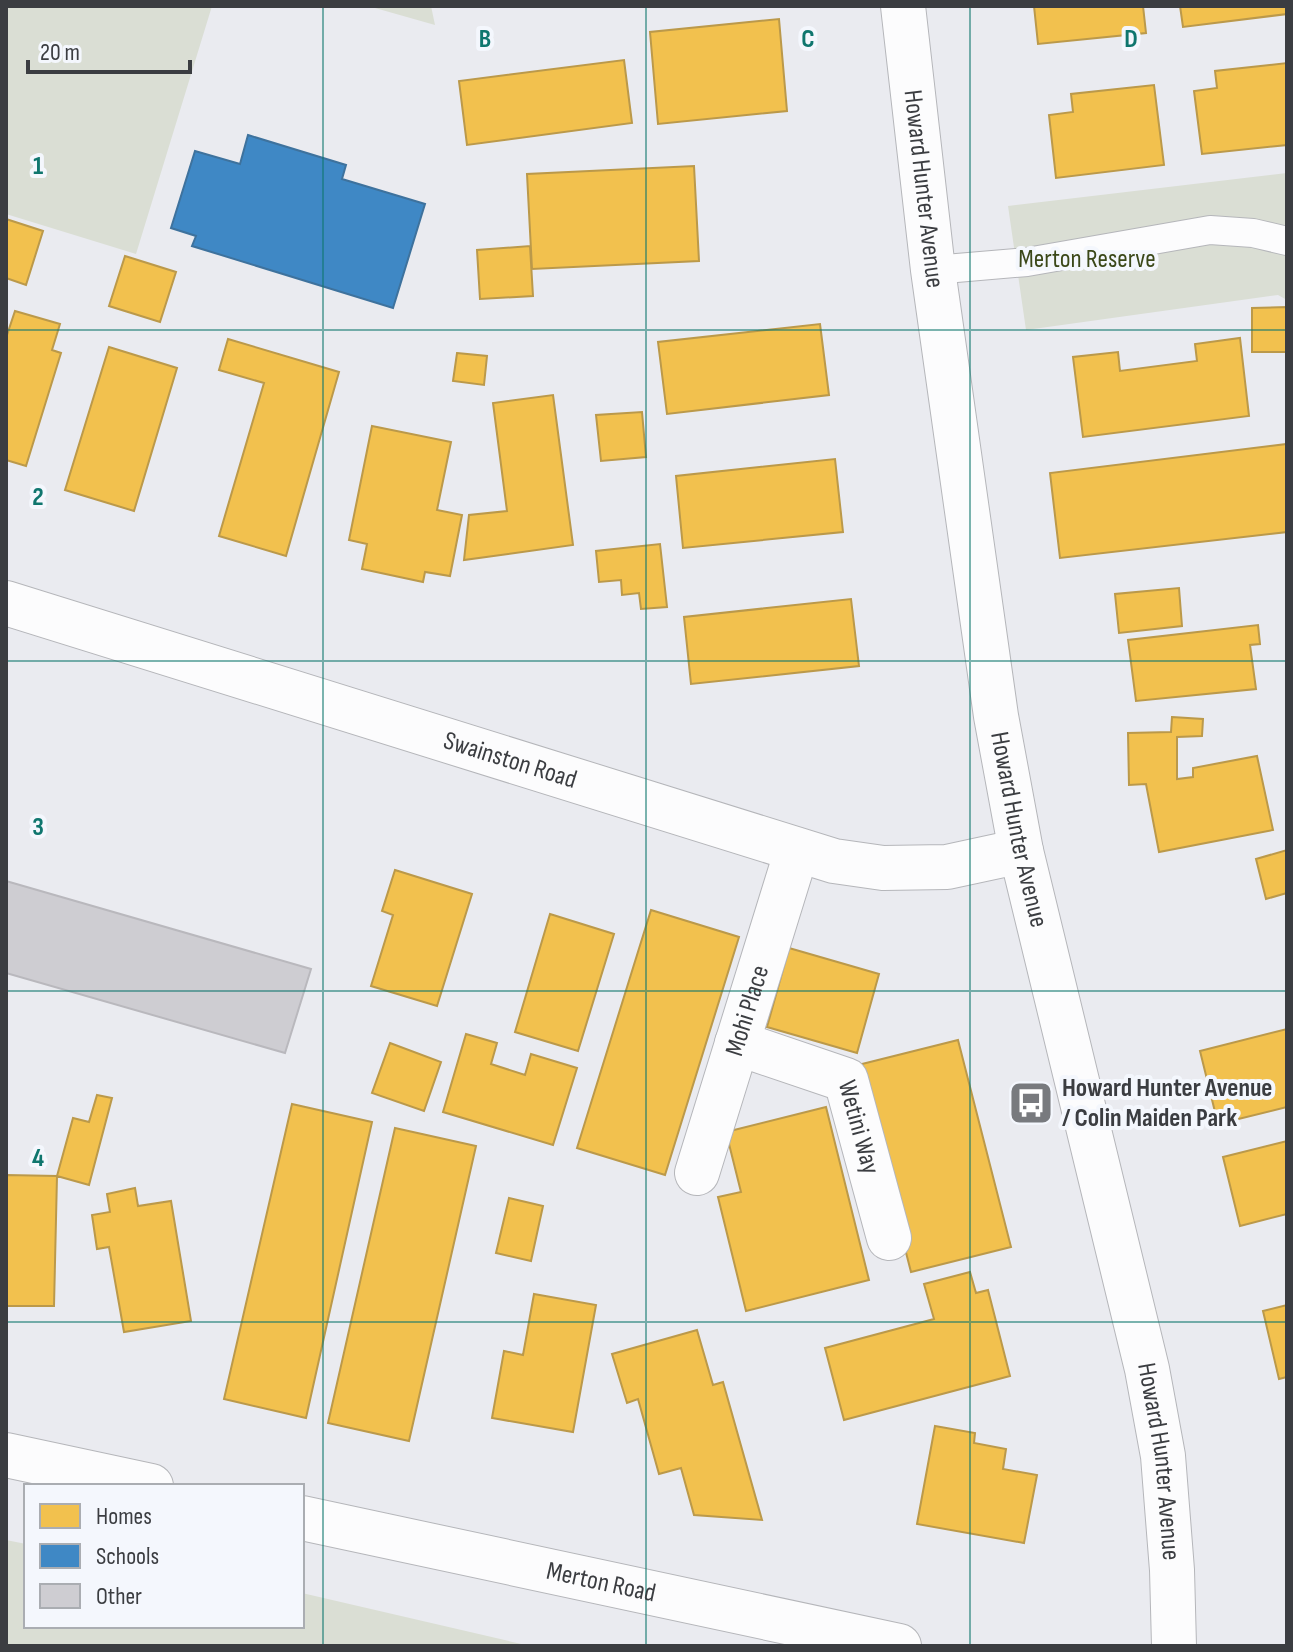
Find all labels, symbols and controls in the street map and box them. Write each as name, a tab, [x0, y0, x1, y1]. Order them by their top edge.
scale bar	[28, 24, 190, 74]
text: B	[479, 24, 491, 55]
text: C	[801, 24, 815, 55]
text: D	[1124, 24, 1138, 55]
text: 20 m	[40, 38, 80, 67]
street label: Howard Hunter Avenue	[897, 88, 951, 290]
text: 1	[33, 151, 43, 182]
park label: Merton Reserve	[1018, 244, 1156, 275]
text: 2	[32, 482, 44, 513]
street label: Swainston Road	[440, 725, 581, 795]
street label: Howard Hunter Avenue	[984, 729, 1055, 931]
text: 3	[32, 812, 44, 843]
street label: Mohi Place	[719, 962, 776, 1060]
place label: Howard Hunter Avenue / Colin Maiden Park	[1062, 1073, 1272, 1134]
street label: Wetini Way	[831, 1077, 886, 1178]
bus stop icon: Howard Hunter Avenue / Colin Maiden Park	[1007, 1079, 1055, 1127]
text: 4	[32, 1143, 44, 1174]
street label: Howard Hunter Avenue	[1131, 1360, 1187, 1561]
legend	[24, 1484, 304, 1628]
text: Homes	[96, 1502, 152, 1531]
text: Schools	[96, 1542, 159, 1571]
street label: Merton Road	[544, 1555, 659, 1609]
text: Other	[96, 1582, 142, 1611]

